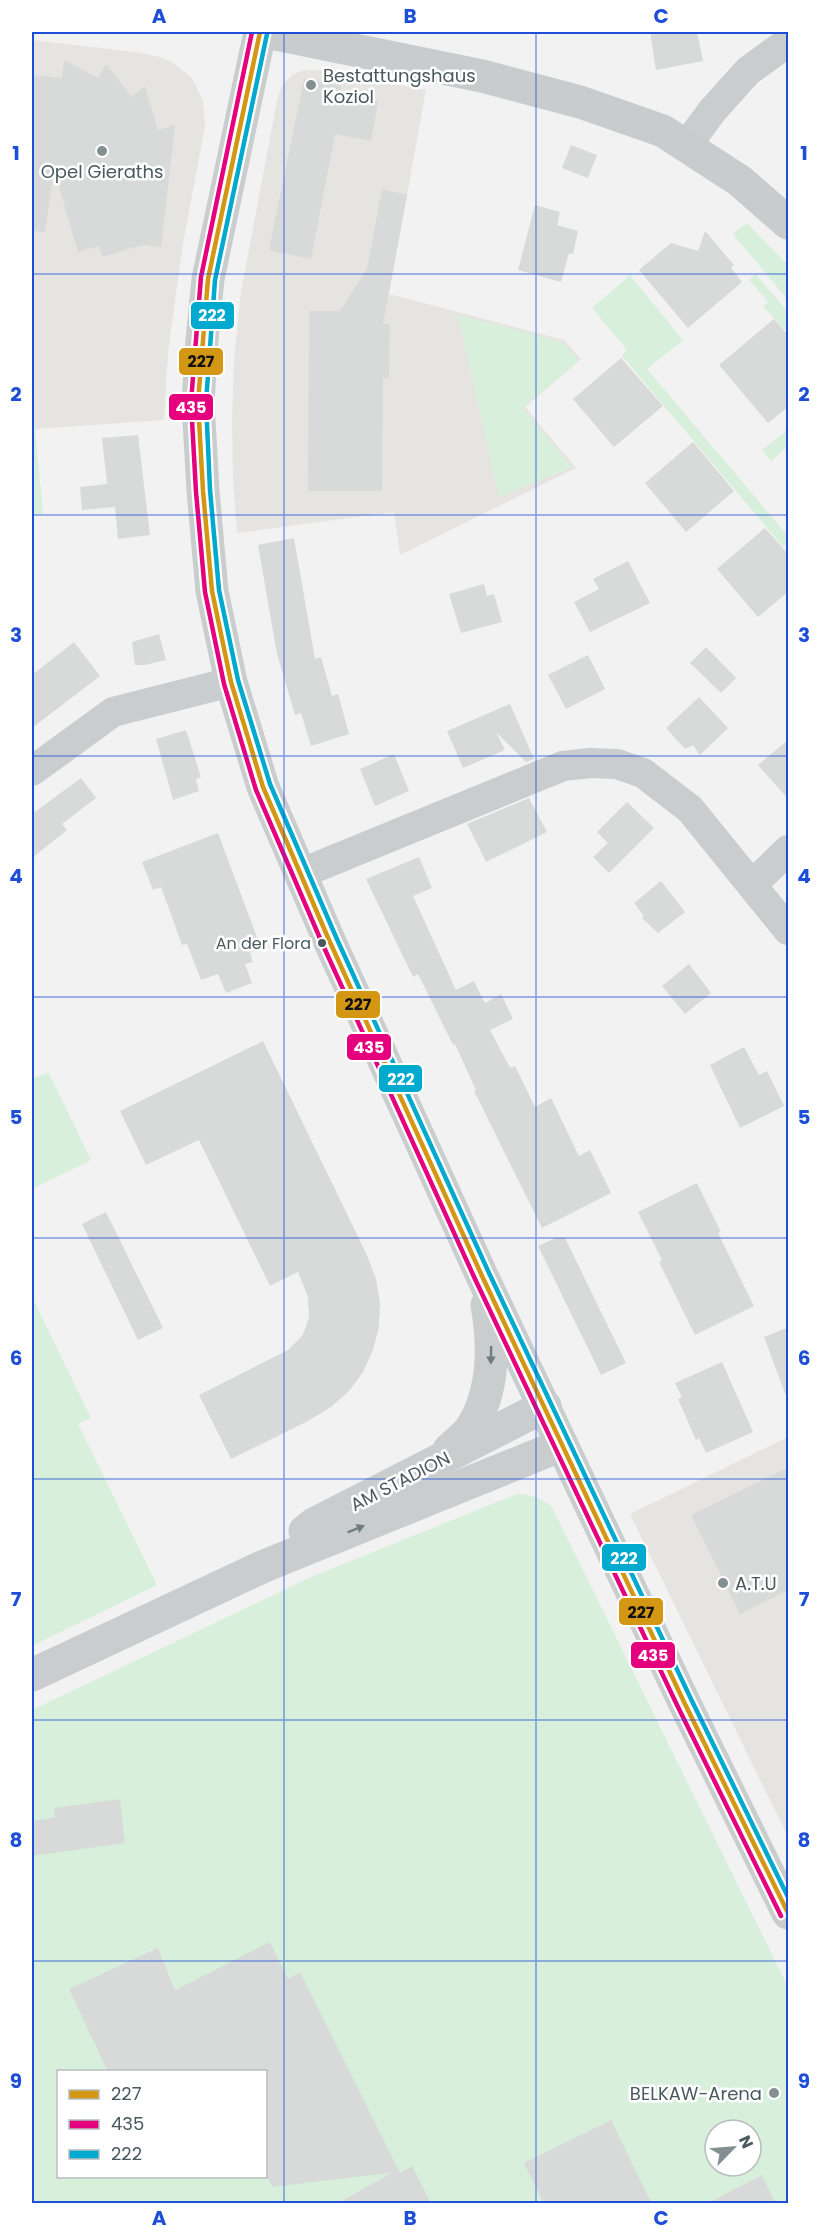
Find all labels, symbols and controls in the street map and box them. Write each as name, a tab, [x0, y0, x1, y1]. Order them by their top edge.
text: A	[152, 2, 167, 30]
text: B	[403, 2, 417, 30]
text: C	[653, 2, 669, 30]
place label: Bestattungshaus Koziol	[323, 63, 476, 109]
marker: Bestattungshaus Koziol	[304, 78, 318, 92]
text: 1	[12, 139, 20, 167]
text: 1	[800, 139, 808, 167]
marker: Opel Gieraths	[95, 144, 109, 158]
place label: Opel Gieraths	[41, 159, 163, 184]
line badge: 222	[190, 301, 235, 330]
text: 222	[198, 304, 226, 327]
line badge: 227	[178, 347, 224, 376]
text: 227	[188, 350, 215, 373]
text: 2	[10, 380, 22, 408]
text: 2	[798, 380, 810, 408]
line badge: 435	[168, 393, 214, 421]
text: 435	[176, 396, 206, 419]
text: 3	[10, 621, 22, 649]
text: 3	[798, 621, 810, 649]
text: 4	[9, 862, 23, 890]
text: 4	[797, 862, 811, 890]
place label: An der Flora	[216, 932, 311, 955]
marker: An der Flora	[316, 937, 328, 949]
line badge: 227	[335, 990, 381, 1019]
text: 227	[345, 993, 372, 1016]
line badge: 435	[346, 1033, 392, 1061]
text: 435	[354, 1036, 384, 1059]
line badge: 222	[378, 1064, 423, 1093]
text: 222	[387, 1068, 415, 1091]
text: 5	[10, 1103, 23, 1131]
text: 5	[798, 1103, 811, 1131]
text: 6	[10, 1344, 22, 1372]
text: 6	[798, 1344, 810, 1372]
one-way arrow	[486, 1345, 495, 1364]
street label: AM STADION	[346, 1445, 454, 1517]
one-way arrow	[347, 1524, 365, 1534]
line badge: 222	[601, 1543, 647, 1572]
text: 222	[610, 1547, 638, 1570]
place label: A.T.U	[735, 1571, 777, 1596]
marker: A.T.U	[716, 1576, 730, 1590]
text: 7	[11, 1585, 22, 1613]
text: 7	[799, 1585, 810, 1613]
line badge: 227	[618, 1597, 664, 1626]
text: 227	[628, 1601, 655, 1624]
line badge: 435	[630, 1641, 676, 1669]
text: 435	[638, 1644, 668, 1667]
text: 8	[10, 1826, 22, 1854]
text: 8	[798, 1826, 810, 1854]
text: 9	[10, 2067, 22, 2095]
text: 9	[798, 2067, 810, 2095]
legend	[57, 2070, 267, 2178]
text: 227	[111, 2081, 142, 2106]
place label: BELKAW-Arena	[630, 2081, 762, 2106]
marker: BELKAW-Arena	[767, 2086, 781, 2100]
text: 435	[111, 2111, 144, 2136]
north arrow	[703, 2118, 763, 2178]
text: N	[733, 2132, 759, 2152]
text: 222	[111, 2141, 142, 2166]
text: A	[152, 2204, 167, 2232]
text: B	[403, 2204, 417, 2232]
text: C	[653, 2204, 669, 2232]

